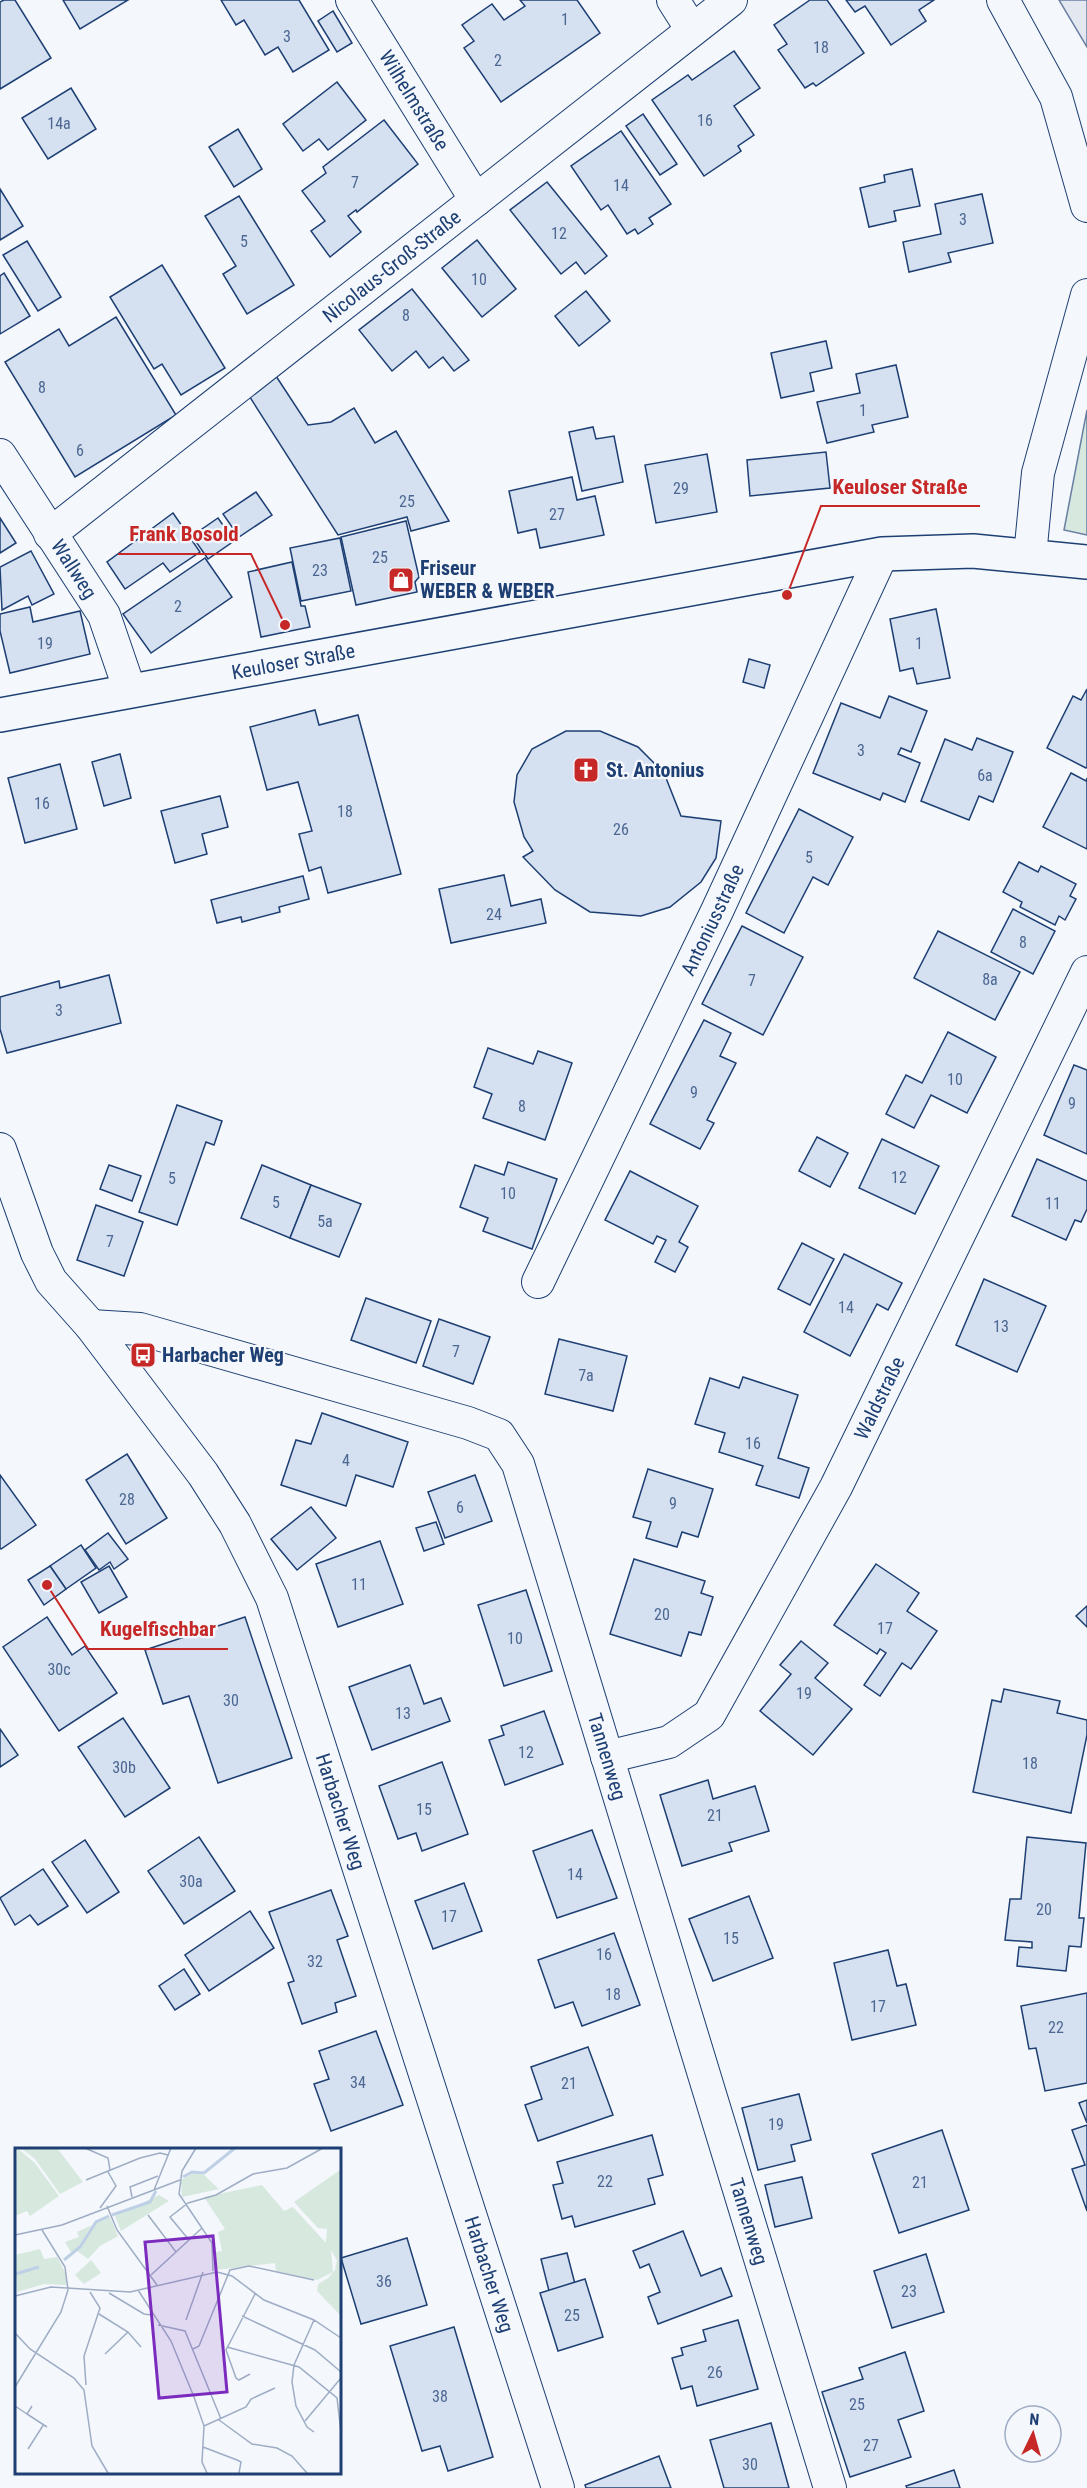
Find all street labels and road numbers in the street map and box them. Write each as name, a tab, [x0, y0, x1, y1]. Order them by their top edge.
street label: Wilhelmstraße	[374, 46, 454, 155]
street label: Nicolaus-Groß-Straße	[318, 205, 465, 328]
street label: Wallweg	[46, 535, 102, 603]
street label: Keuloser Straße	[230, 638, 357, 685]
street label: Antoniusstraße	[676, 860, 749, 979]
street label: Waldstraße	[849, 1353, 910, 1443]
street label: Tannenweg	[583, 1710, 632, 1803]
street label: Harbacher Weg	[311, 1750, 371, 1873]
street label: Tannenweg	[724, 2175, 773, 2268]
street label: Harbacher Weg	[459, 2213, 519, 2335]

